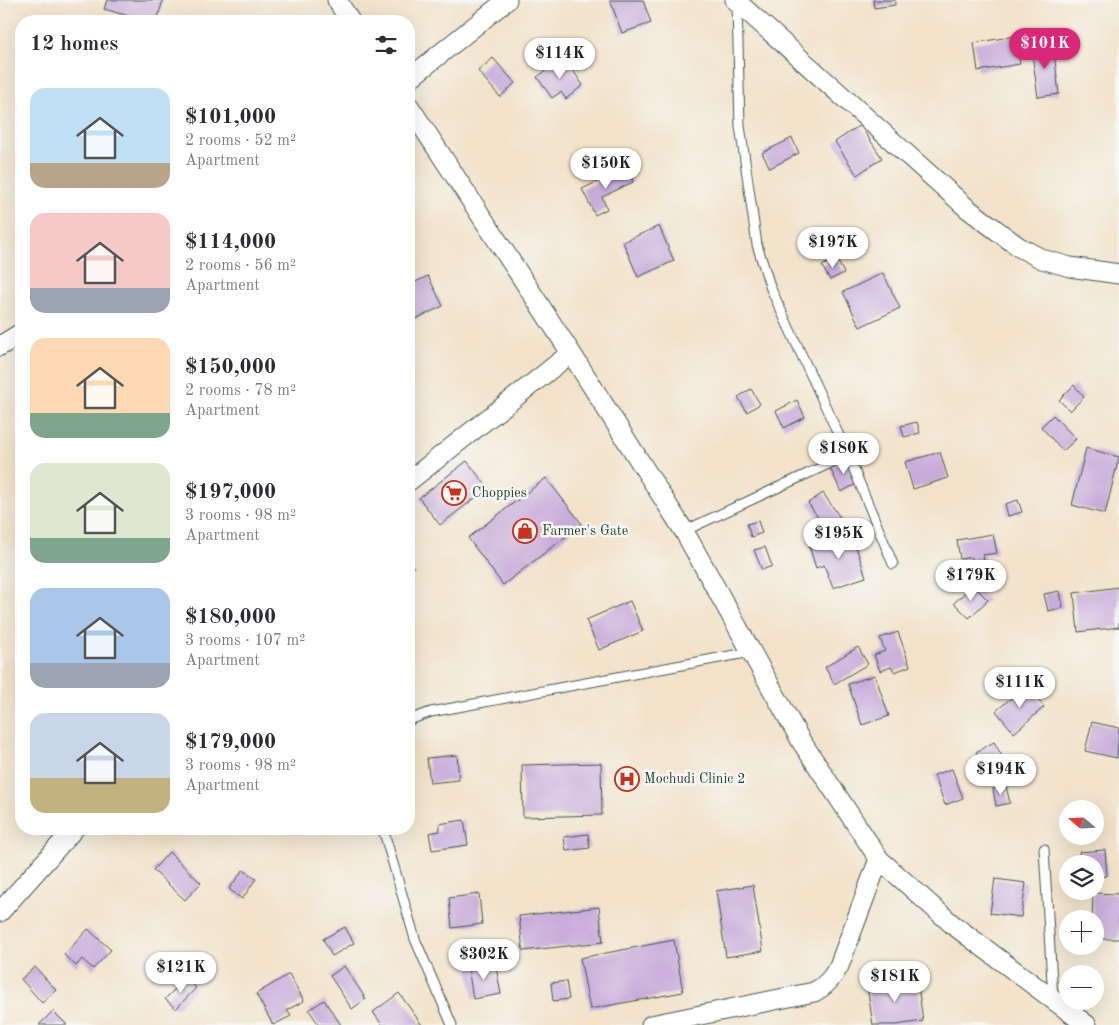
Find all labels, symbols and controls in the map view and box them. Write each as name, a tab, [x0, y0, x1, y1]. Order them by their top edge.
pin: $101K	[1010, 28, 1080, 70]
icon: filters	[372, 31, 400, 59]
text: 12 homes	[30, 34, 118, 55]
text: $101K	[1020, 36, 1070, 52]
pin: $114K	[525, 38, 595, 80]
text: $114K	[535, 46, 585, 62]
text: $101,000	[185, 107, 276, 128]
icon: home	[70, 108, 130, 168]
text: 2 rooms · 52 m²	[185, 133, 296, 149]
pin: $150K	[571, 148, 641, 190]
text: Apartment	[185, 153, 260, 169]
text: $150K	[581, 156, 631, 172]
pin: $197K	[798, 226, 868, 269]
text: $114,000	[185, 232, 276, 253]
icon: home	[70, 233, 130, 293]
text: $197K	[808, 235, 858, 251]
text: 2 rooms · 56 m²	[185, 258, 296, 274]
text: Apartment	[185, 278, 260, 294]
text: $150,000	[185, 357, 276, 378]
icon: home	[70, 358, 130, 418]
text: 2 rooms · 78 m²	[185, 383, 296, 399]
text: Apartment	[185, 403, 260, 419]
pin: $180K	[809, 432, 879, 475]
text: $180K	[819, 441, 869, 457]
supermarket icon: Choppies	[441, 480, 467, 506]
text: $197,000	[185, 482, 276, 503]
icon: home	[70, 483, 130, 543]
place label: Choppies	[472, 486, 527, 500]
text: 3 rooms · 98 m²	[185, 508, 296, 524]
shop icon: Farmer's Gate	[512, 518, 538, 544]
pin: $195K	[804, 518, 874, 560]
place label: Farmer's Gate	[542, 524, 628, 538]
text: $195K	[814, 526, 864, 542]
text: Apartment	[185, 528, 260, 544]
pin: $179K	[936, 560, 1006, 602]
text: $179K	[946, 568, 996, 584]
text: $180,000	[185, 607, 276, 628]
icon: home	[70, 608, 130, 668]
text: 3 rooms · 107 m²	[185, 633, 305, 649]
text: Apartment	[185, 653, 260, 669]
pin: $111K	[985, 666, 1055, 709]
text: $111K	[995, 675, 1045, 691]
text: $179,000	[185, 732, 276, 753]
icon: home	[70, 733, 130, 793]
pin: $194K	[966, 754, 1036, 796]
text: 3 rooms · 98 m²	[185, 758, 296, 774]
text: $194K	[976, 762, 1026, 778]
hospital icon: Mochudi Clinic 2	[614, 766, 640, 792]
place label: Mochudi Clinic 2	[644, 772, 745, 786]
text: Apartment	[185, 778, 260, 794]
north arrow	[1059, 800, 1104, 845]
map controls	[1059, 800, 1104, 1010]
button: layers	[1059, 855, 1104, 900]
button: +	[1059, 910, 1104, 955]
pin: $302K	[449, 938, 519, 981]
text: $302K	[459, 947, 509, 963]
pin: $121K	[146, 952, 216, 994]
text: $121K	[156, 960, 206, 976]
pin: $181K	[860, 960, 930, 1003]
button: −	[1059, 965, 1104, 1010]
text: $181K	[870, 969, 920, 985]

